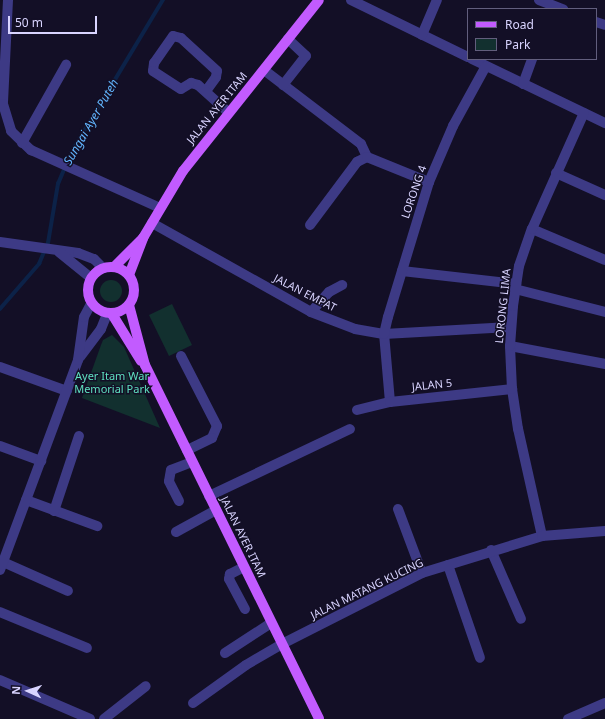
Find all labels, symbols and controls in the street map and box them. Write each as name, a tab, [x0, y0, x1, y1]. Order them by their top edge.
scale bar	[10, 8, 99, 34]
legend	[467, 8, 597, 60]
text: 50 m	[15, 14, 43, 31]
text: Road	[505, 16, 534, 33]
text: Park	[505, 36, 530, 53]
street label: JALAN AYER ITAM	[184, 69, 250, 147]
water label: Sungai Ayer Puteh	[61, 76, 121, 168]
street label: LORONG 4	[399, 164, 429, 220]
street label: LORONG LIMA	[493, 268, 513, 344]
street label: JALAN EMPAT	[271, 272, 339, 314]
park label: Ayer Itam War Memorial Park	[74, 370, 150, 396]
street label: JALAN 5	[411, 376, 453, 394]
street label: JALAN AYER ITAM	[218, 494, 268, 580]
street label: JALAN MATANG KUCING	[308, 556, 426, 622]
north arrow	[8, 671, 48, 711]
text: N	[8, 685, 23, 695]

